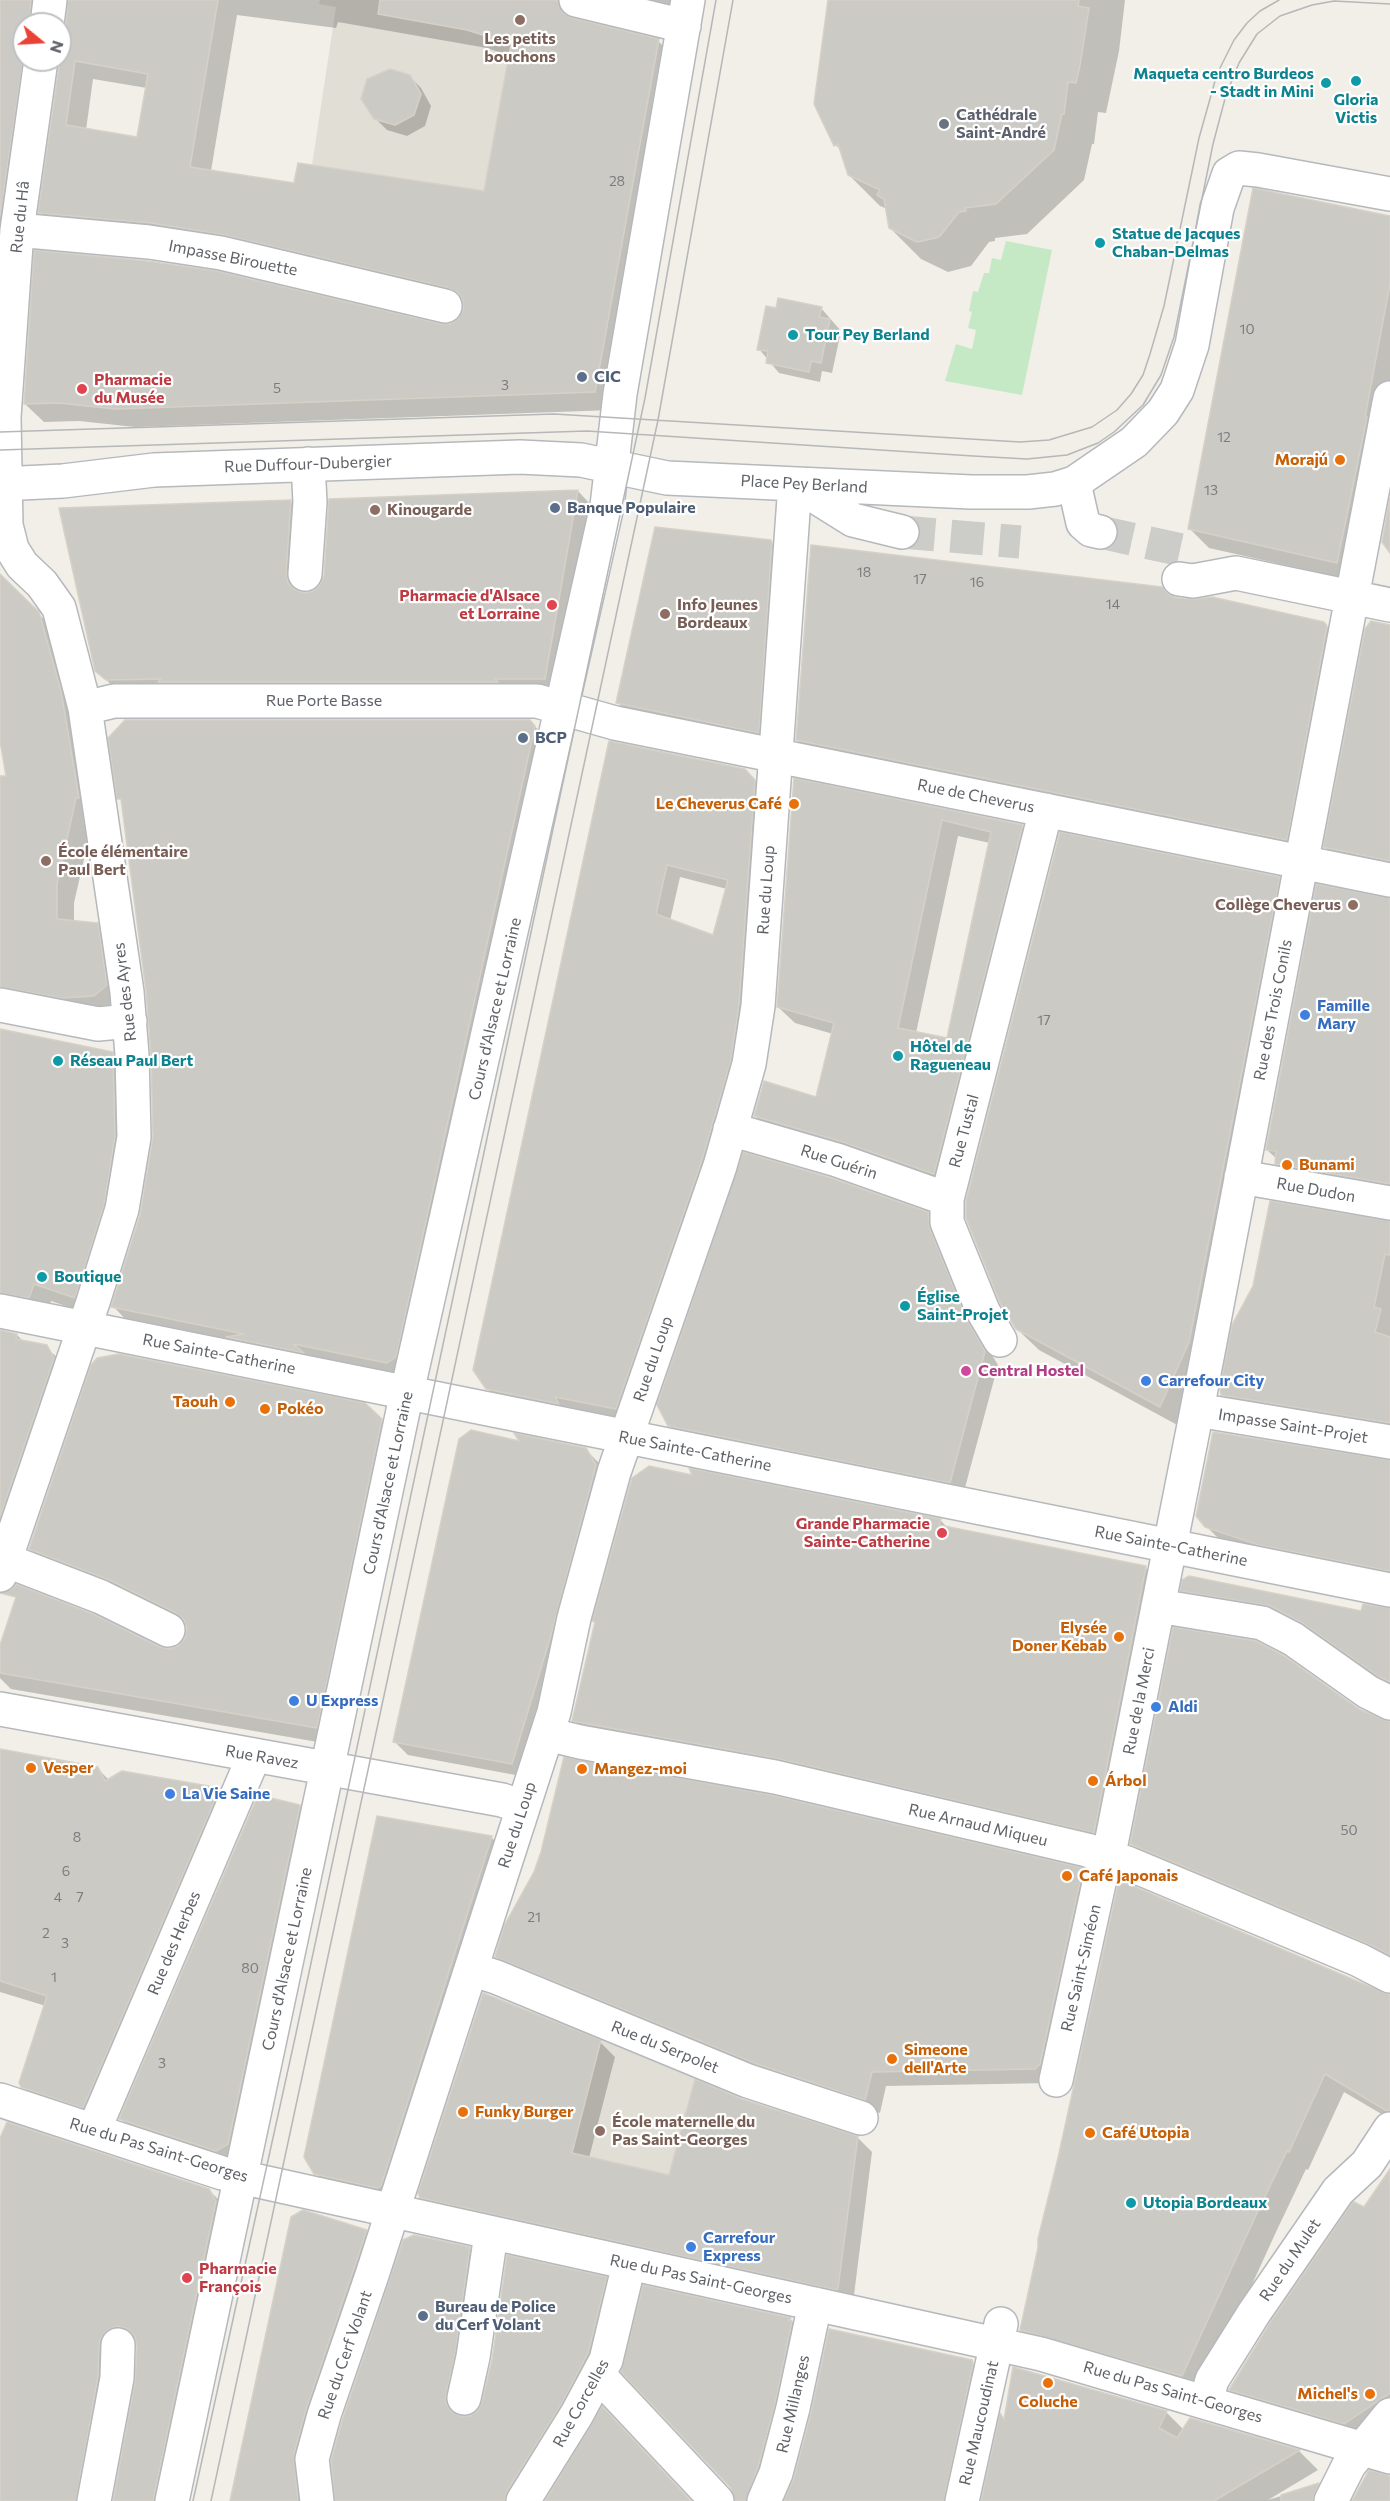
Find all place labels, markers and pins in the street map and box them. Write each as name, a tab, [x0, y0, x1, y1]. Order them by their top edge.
marker: Les petits bouchons	[513, 13, 527, 27]
place label: Les petits bouchons	[484, 29, 556, 67]
place label: Maqueta centro Burdeos - Stadt in Mini	[1133, 64, 1314, 102]
marker: Gloria Victis	[1349, 74, 1363, 88]
marker: Maqueta centro Burdeos - Stadt in Mini	[1319, 76, 1333, 90]
place label: Gloria Victis	[1333, 90, 1379, 128]
place label: Cathédrale Saint-André	[956, 105, 1046, 143]
marker: Cathédrale Saint-André	[937, 117, 951, 131]
place label: Statue de Jacques Chaban-Delmas	[1112, 224, 1241, 262]
marker: Statue de Jacques Chaban-Delmas	[1093, 236, 1107, 250]
place label: Tour Pey Berland	[805, 325, 930, 345]
marker: Tour Pey Berland	[786, 328, 800, 342]
place label: CIC	[594, 367, 621, 387]
place label: Pharmacie du Musée	[94, 370, 172, 408]
marker: CIC	[575, 370, 589, 384]
marker: Pharmacie du Musée	[75, 382, 89, 396]
place label: Morajú	[1275, 450, 1328, 470]
marker: Morajú	[1333, 453, 1347, 467]
place label: Banque Populaire	[567, 498, 696, 518]
place label: Kinougarde	[387, 500, 472, 520]
marker: Banque Populaire	[548, 501, 562, 515]
marker: Kinougarde	[368, 503, 382, 517]
place label: Pharmacie d'Alsace et Lorraine	[399, 586, 540, 624]
place label: Info Jeunes Bordeaux	[677, 595, 758, 633]
marker: Pharmacie d'Alsace et Lorraine	[545, 598, 559, 612]
marker: Info Jeunes Bordeaux	[658, 607, 672, 621]
place label: BCP	[535, 728, 567, 748]
marker: BCP	[516, 731, 530, 745]
place label: Le Cheverus Café	[656, 794, 782, 814]
marker: Le Cheverus Café	[787, 797, 801, 811]
place label: École élémentaire Paul Bert	[58, 842, 188, 880]
marker: École élémentaire Paul Bert	[39, 854, 53, 868]
place label: Collège Cheverus	[1215, 895, 1341, 915]
marker: Collège Cheverus	[1346, 898, 1360, 912]
place label: Famille Mary	[1317, 996, 1370, 1034]
marker: Famille Mary	[1298, 1008, 1312, 1022]
place label: Hôtel de Ragueneau	[910, 1037, 991, 1075]
marker: Hôtel de Ragueneau	[891, 1049, 905, 1063]
place label: Réseau Paul Bert	[70, 1051, 193, 1071]
marker: Réseau Paul Bert	[51, 1054, 65, 1068]
place label: Bunami	[1299, 1155, 1355, 1175]
marker: Bunami	[1280, 1158, 1294, 1172]
place label: Boutique	[54, 1267, 121, 1287]
marker: Boutique	[35, 1270, 49, 1284]
place label: Église Saint-Projet	[917, 1287, 1008, 1325]
marker: Église Saint-Projet	[898, 1299, 912, 1313]
place label: Central Hostel	[978, 1361, 1084, 1381]
marker: Central Hostel	[959, 1364, 973, 1378]
place label: Carrefour City	[1158, 1371, 1264, 1391]
marker: Carrefour City	[1139, 1374, 1153, 1388]
place label: Taouh	[172, 1392, 218, 1412]
marker: Taouh	[223, 1395, 237, 1409]
place label: Pokéo	[277, 1399, 323, 1419]
marker: Pokéo	[258, 1402, 272, 1416]
place label: Grande Pharmacie Sainte-Catherine	[796, 1514, 930, 1552]
marker: Grande Pharmacie Sainte-Catherine	[935, 1526, 949, 1540]
place label: Elysée Doner Kebab	[1012, 1618, 1107, 1656]
marker: Elysée Doner Kebab	[1112, 1630, 1126, 1644]
place label: U Express	[306, 1691, 378, 1711]
marker: U Express	[287, 1694, 301, 1708]
place label: Aldi	[1168, 1697, 1198, 1717]
marker: Aldi	[1149, 1700, 1163, 1714]
place label: Vesper	[43, 1758, 94, 1778]
place label: Mangez-moi	[594, 1759, 687, 1779]
marker: Vesper	[24, 1761, 38, 1775]
marker: Mangez-moi	[575, 1762, 589, 1776]
place label: Árbol	[1105, 1771, 1146, 1791]
marker: Árbol	[1086, 1774, 1100, 1788]
place label: La Vie Saine	[182, 1784, 270, 1804]
marker: La Vie Saine	[163, 1787, 177, 1801]
place label: Café Japonais	[1079, 1866, 1178, 1886]
marker: Café Japonais	[1060, 1869, 1074, 1883]
place label: Simeone dell'Arte	[904, 2040, 968, 2078]
marker: Simeone dell'Arte	[885, 2052, 899, 2066]
place label: Funky Burger	[475, 2102, 573, 2122]
marker: Funky Burger	[456, 2105, 470, 2119]
place label: École maternelle du Pas Saint-Georges	[612, 2112, 755, 2150]
place label: Café Utopia	[1102, 2123, 1189, 2143]
marker: École maternelle du Pas Saint-Georges	[593, 2124, 607, 2138]
marker: Café Utopia	[1083, 2126, 1097, 2140]
place label: Utopia Bordeaux	[1143, 2193, 1267, 2213]
marker: Utopia Bordeaux	[1124, 2196, 1138, 2210]
place label: Carrefour Express	[703, 2228, 775, 2266]
marker: Carrefour Express	[684, 2240, 698, 2254]
place label: Pharmacie François	[199, 2259, 277, 2297]
marker: Pharmacie François	[180, 2271, 194, 2285]
place label: Bureau de Police du Cerf Volant	[435, 2297, 556, 2335]
marker: Bureau de Police du Cerf Volant	[416, 2309, 430, 2323]
marker: Coluche	[1041, 2376, 1055, 2390]
place label: Michel's	[1297, 2384, 1358, 2404]
marker: Michel's	[1363, 2387, 1377, 2401]
place label: Coluche	[1018, 2392, 1078, 2412]

